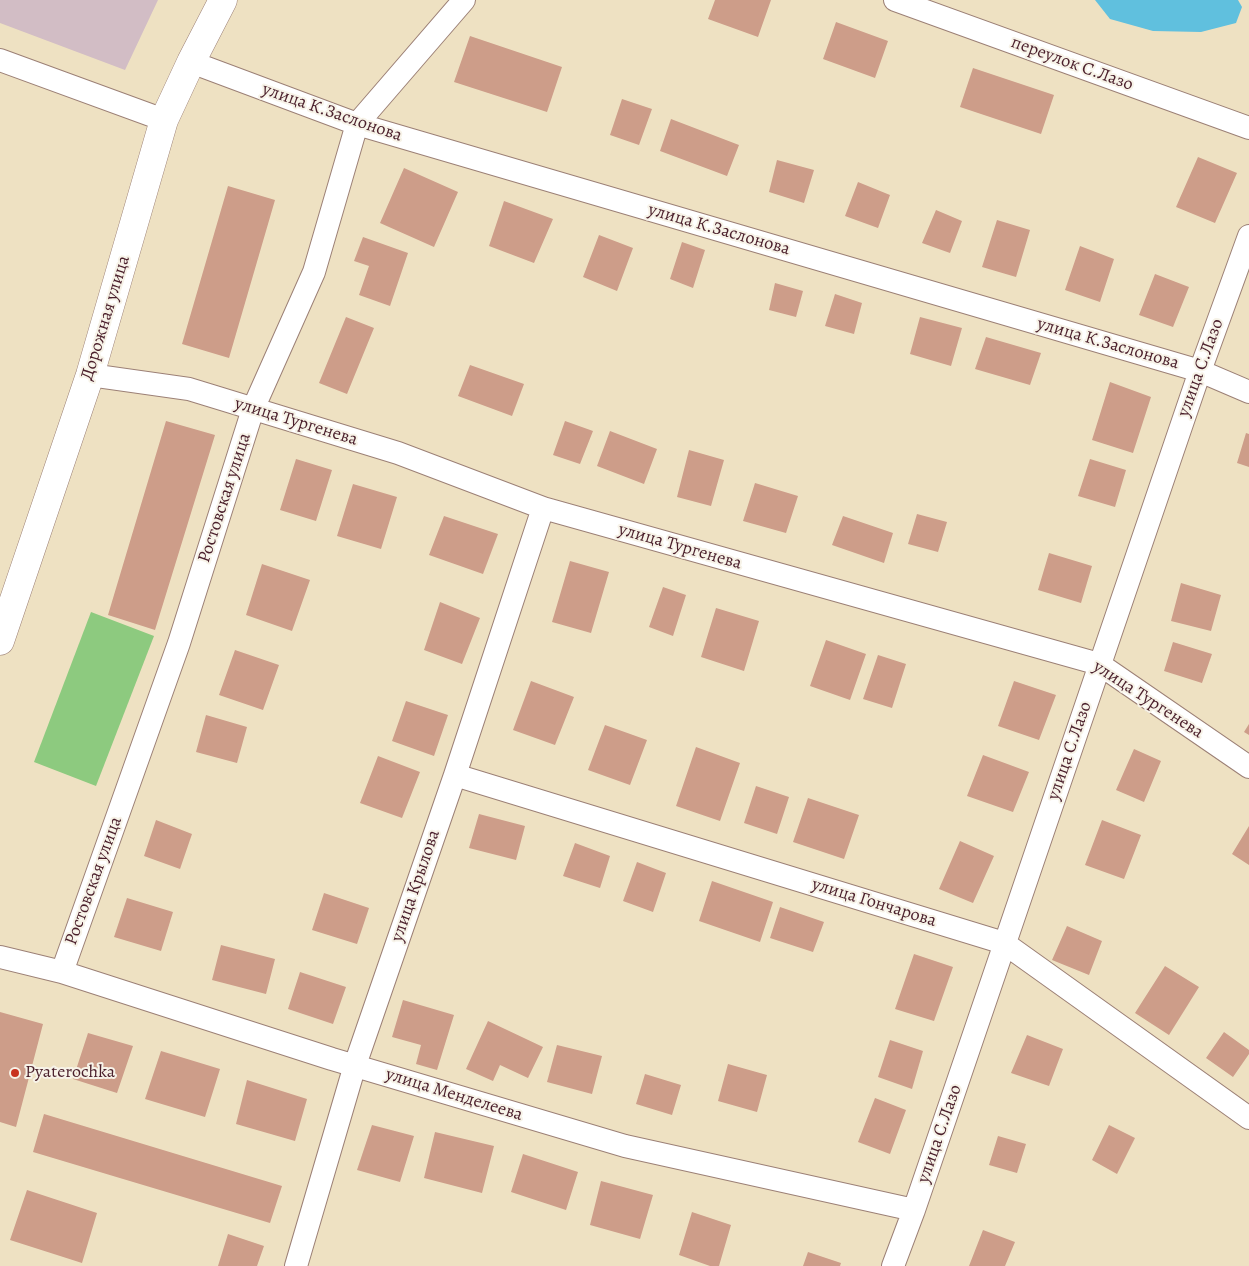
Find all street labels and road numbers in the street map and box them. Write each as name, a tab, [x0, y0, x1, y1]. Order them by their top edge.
street label: переулок С.Лазо	[1008, 32, 1136, 96]
street label: улица К.Заслонова	[259, 79, 405, 147]
street label: улица К.Заслонова	[646, 199, 792, 261]
street label: Дорожная улица	[77, 253, 135, 383]
street label: улица К.Заслонова	[1035, 313, 1181, 375]
street label: улица С.Лазо	[1173, 316, 1229, 420]
street label: улица Тургенева	[232, 393, 360, 451]
street label: Ростовская улица	[194, 430, 256, 566]
street label: улица Тургенева	[616, 519, 744, 575]
street label: улица Тургенева	[1089, 656, 1207, 744]
street label: улица С.Лазо	[1043, 699, 1097, 803]
street label: Ростовская улица	[61, 814, 127, 948]
street label: улица Крылова	[387, 827, 445, 945]
street label: улица Гончарова	[809, 874, 939, 932]
street label: улица Менделеева	[383, 1064, 525, 1126]
street label: улица С.Лазо	[913, 1082, 967, 1186]

